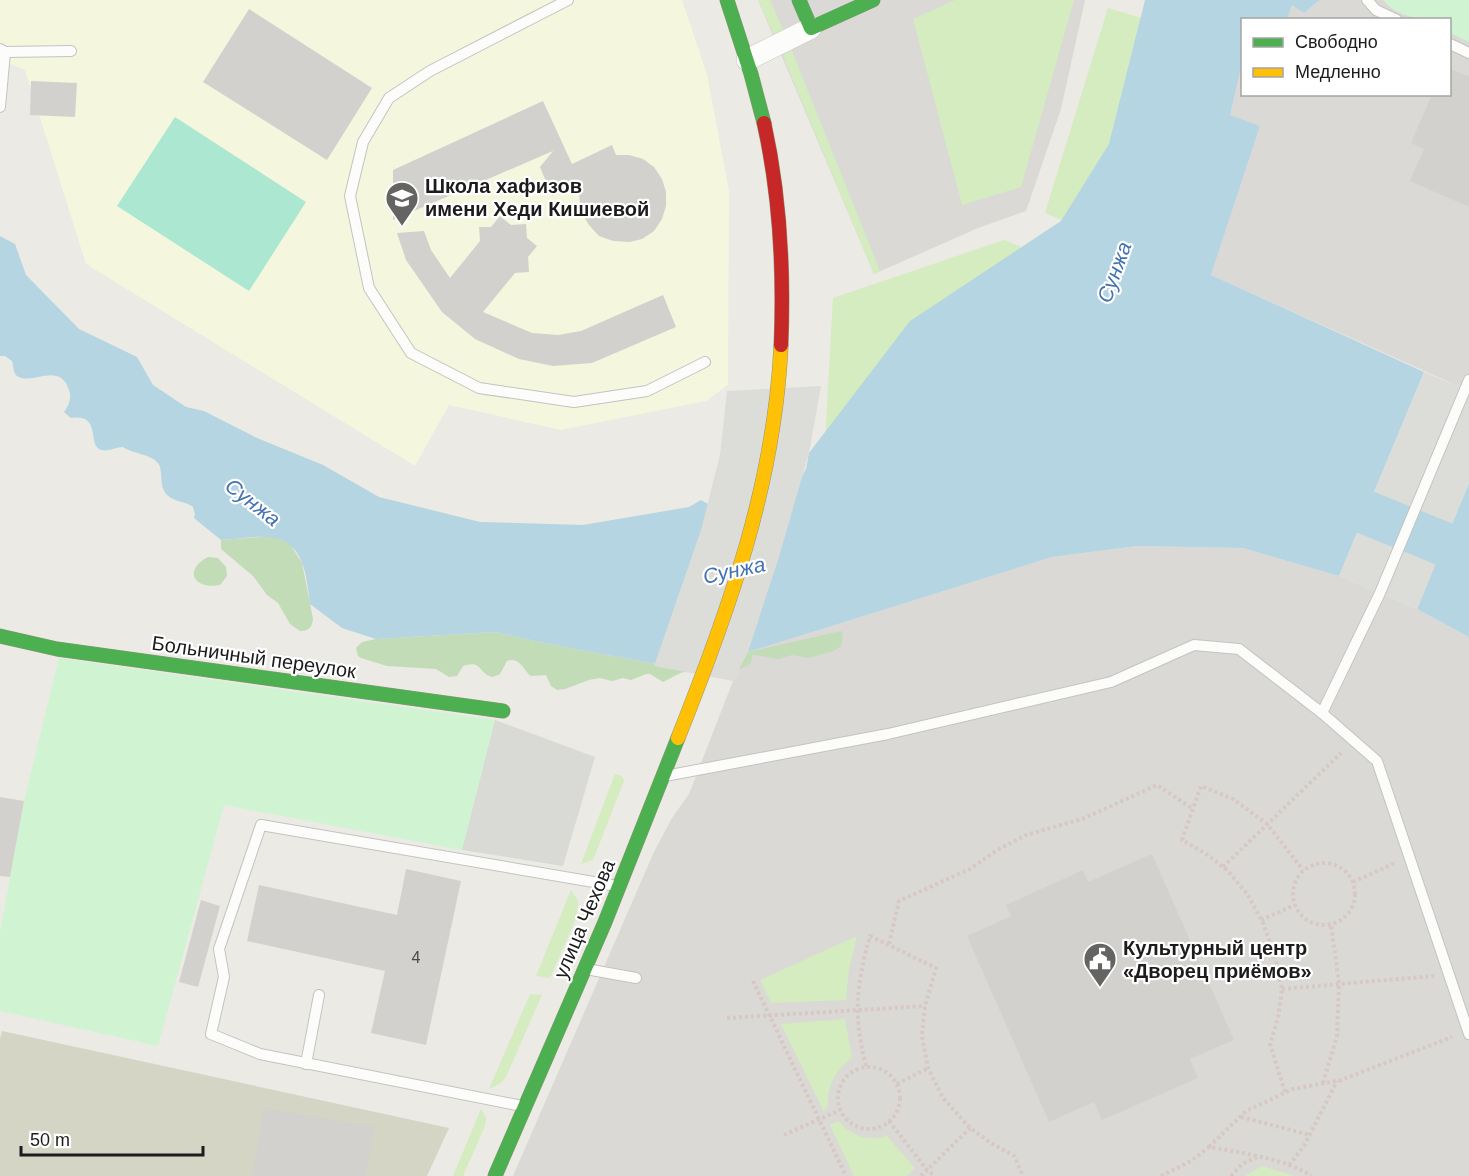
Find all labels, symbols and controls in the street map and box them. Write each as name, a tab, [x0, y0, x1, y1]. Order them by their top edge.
legend	[1241, 18, 1451, 96]
text: Свободно	[1295, 32, 1378, 52]
text: Медленно	[1295, 62, 1381, 82]
place label: Школа хафизов имени Хеди Кишиевой	[425, 175, 649, 220]
school or university icon: Школа хафизов имени Хеди Кишиевой	[384, 180, 420, 227]
water label: Сунжа	[1092, 238, 1136, 306]
water label: Сунжа	[221, 474, 285, 530]
water label: Сунжа	[701, 552, 767, 588]
street label: Больничный переулок	[150, 632, 358, 682]
street label: улица Чехова	[549, 855, 619, 982]
place label: Культурный центр «Дворец приёмов»	[1123, 937, 1312, 982]
public building icon: Культурный центр «Дворец приёмов»	[1082, 941, 1118, 988]
house number: 4	[412, 949, 421, 966]
scale bar	[21, 1119, 202, 1157]
text: 50 m	[30, 1130, 70, 1150]

